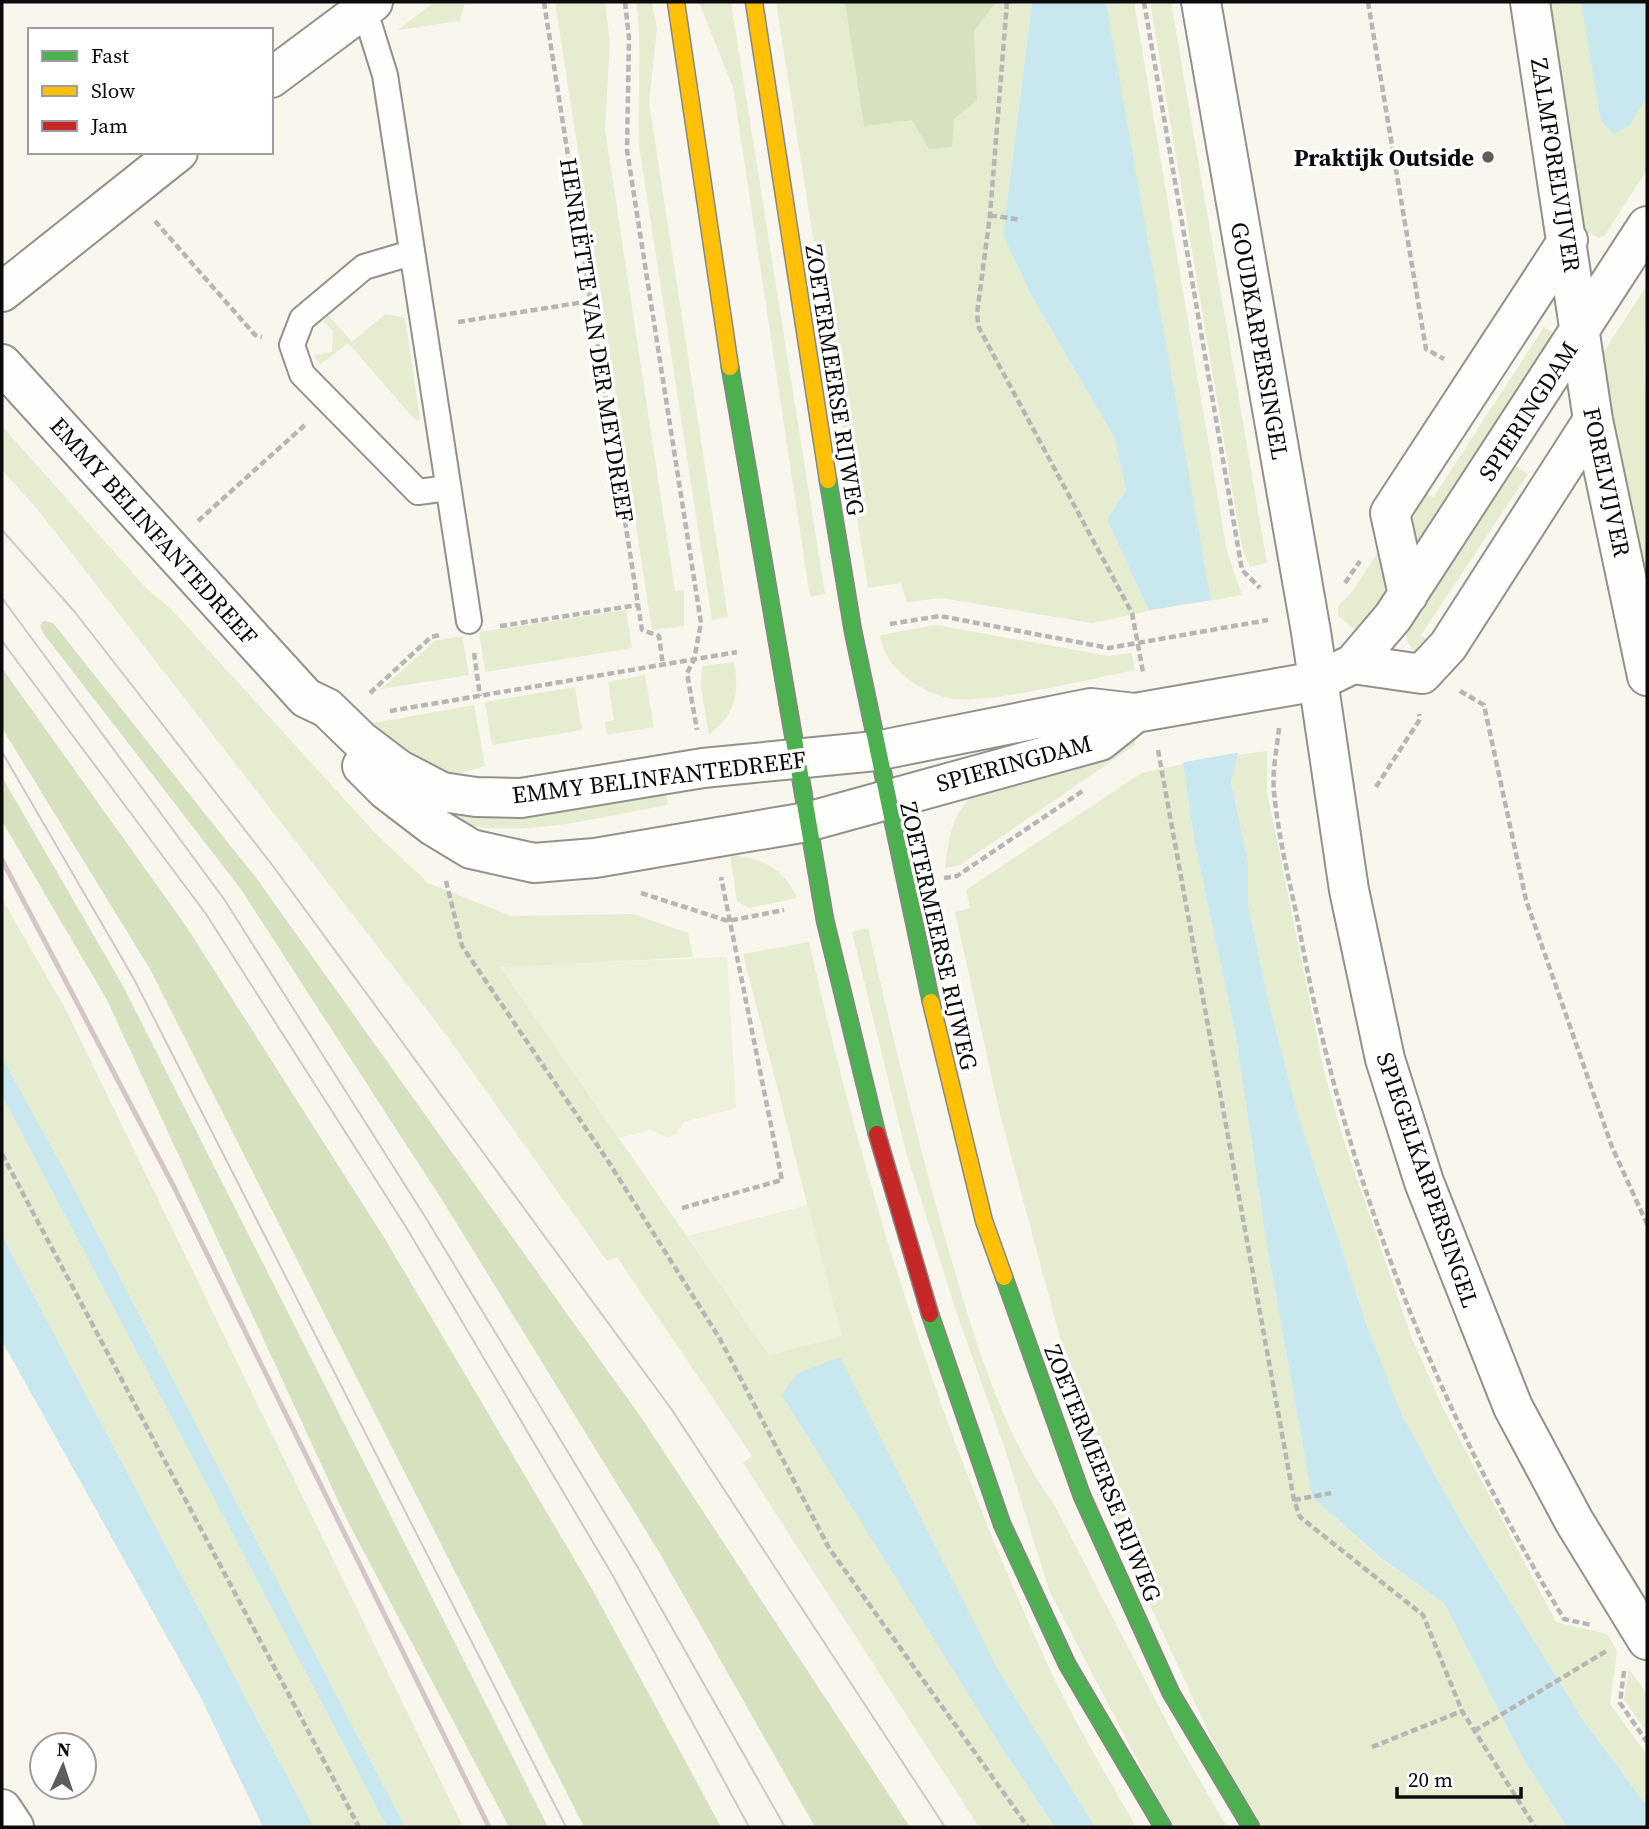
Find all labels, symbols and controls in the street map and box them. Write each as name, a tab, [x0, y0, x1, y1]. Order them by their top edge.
legend	[28, 28, 273, 154]
text: Fast	[91, 41, 129, 70]
street label: ZALMFORELVIJVER	[1523, 55, 1589, 275]
text: Slow	[91, 76, 135, 105]
text: Jam	[90, 111, 128, 140]
place label: Praktijk Outside	[1294, 141, 1474, 174]
marker: Praktijk Outside	[1480, 149, 1496, 165]
street label: HENRIËTTE VAN DER MEYDREEF	[552, 156, 642, 525]
street label: GOUDKARPERSINGEL	[1223, 219, 1297, 463]
street label: ZOETERMEERSE RIJWEG	[797, 242, 873, 519]
street label: SPIERINGDAM	[1471, 335, 1585, 487]
street label: FORELVIJVER	[1575, 404, 1639, 560]
street label: EMMY BELINFANTEDREEF	[43, 410, 265, 652]
street label: SPIERINGDAM	[932, 726, 1096, 800]
street label: EMMY BELINFANTEDREEF	[510, 743, 808, 811]
street label: ZOETERMEERSE RIJWEG	[892, 799, 986, 1074]
street label: SPIEGELKARPERSINGEL	[1369, 1048, 1487, 1312]
street label: ZOETERMEERSE RIJWEG	[1036, 1340, 1170, 1607]
north arrow	[28, 1731, 98, 1801]
text: N	[56, 1736, 72, 1762]
scale bar	[1397, 1756, 1521, 1800]
text: 20 m	[1408, 1765, 1453, 1794]

